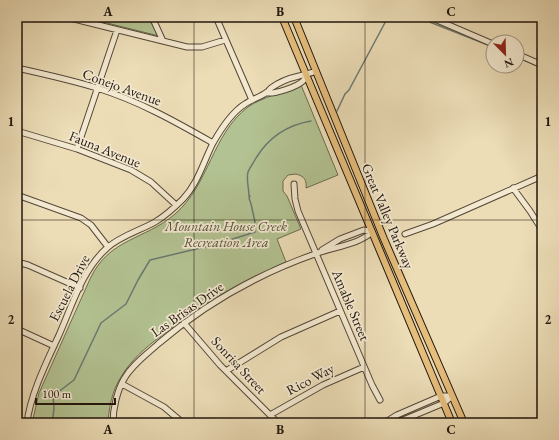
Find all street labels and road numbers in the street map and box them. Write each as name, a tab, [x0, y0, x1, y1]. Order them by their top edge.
street label: Conejo Avenue	[80, 64, 164, 110]
street label: Fauna Avenue	[67, 126, 144, 172]
street label: Great Valley Parkway	[358, 161, 419, 272]
street label: Escuela Drive	[44, 251, 94, 324]
street label: Amable Street	[328, 266, 374, 344]
street label: Las Brisas Drive	[147, 277, 227, 341]
street label: Sonrisa Street	[208, 332, 271, 398]
street label: Rico Way	[283, 359, 338, 399]

